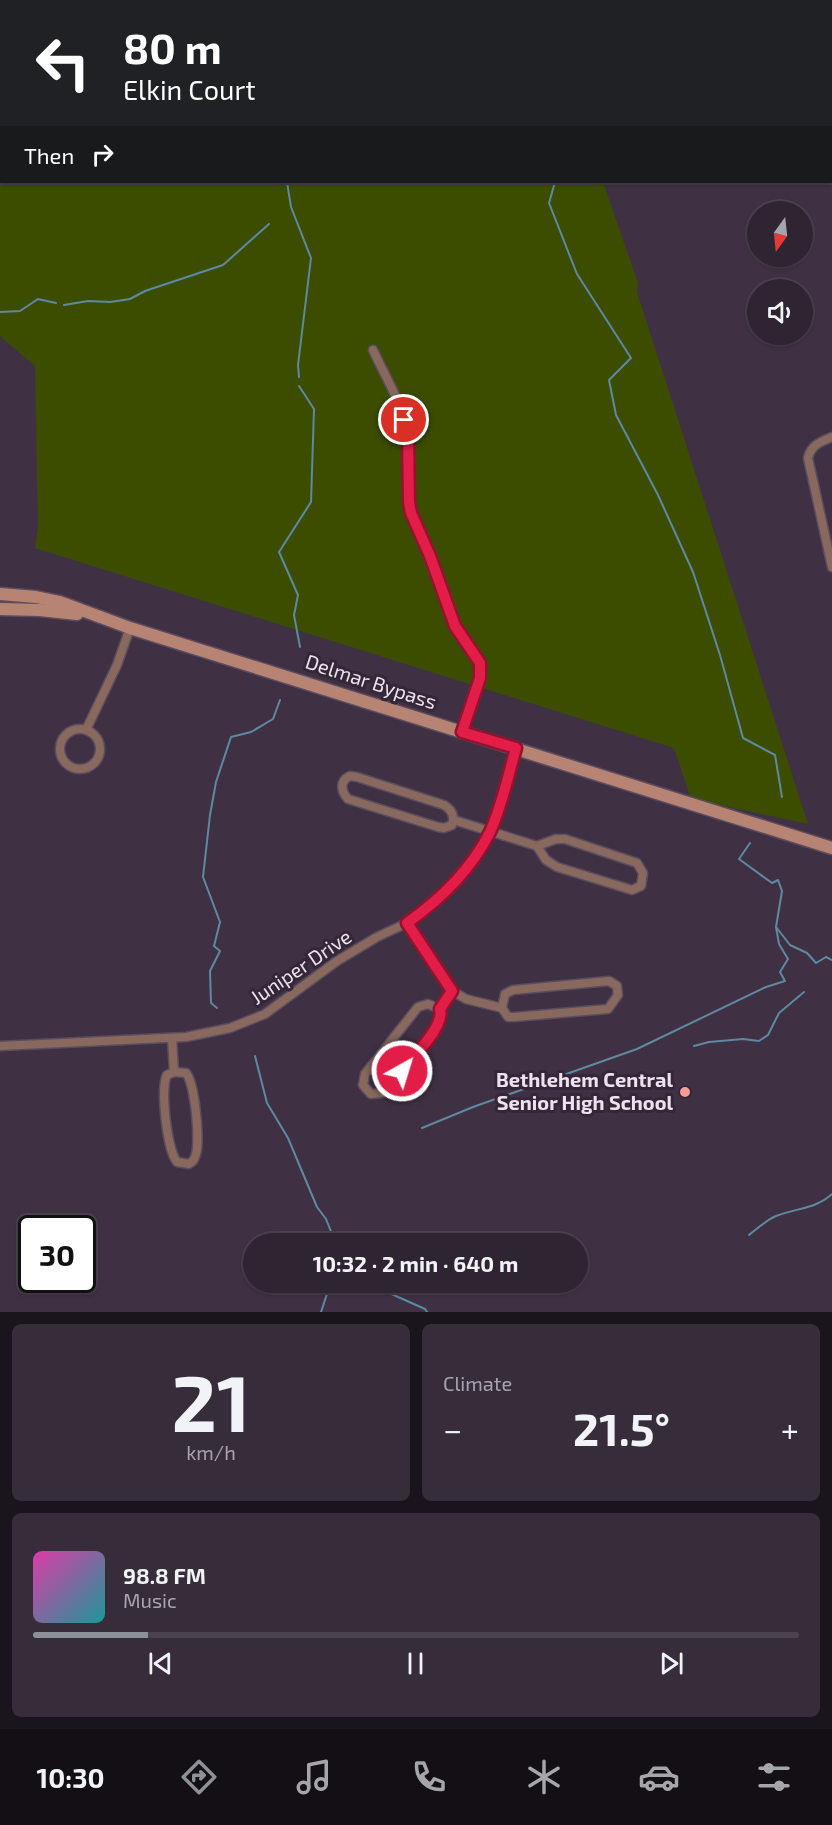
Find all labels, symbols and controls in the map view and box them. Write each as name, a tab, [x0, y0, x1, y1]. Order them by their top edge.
text: 80 m	[123, 22, 222, 72]
icon: left	[24, 24, 102, 102]
text: Elkin Court	[123, 73, 256, 105]
icon: right	[86, 138, 119, 171]
text: Then	[24, 142, 74, 168]
north arrow	[747, 201, 813, 267]
map controls	[747, 201, 813, 345]
button: sound	[747, 279, 813, 345]
pin	[378, 394, 429, 445]
icon: arrive	[387, 403, 420, 436]
street label: Delmar Bypass	[303, 649, 440, 714]
street label: Juniper Drive	[245, 924, 356, 1009]
position arrow	[370, 1039, 434, 1103]
place label: Bethlehem Central Senior High School	[496, 1067, 673, 1114]
marker: Bethlehem Central Senior High School	[678, 1085, 692, 1099]
speed limit sign: 30	[18, 1215, 96, 1293]
text: 10:32 · 2 min · 640 m	[313, 1250, 518, 1276]
text: 21	[171, 1354, 251, 1448]
text: Climate	[443, 1371, 512, 1395]
text: 21.5°	[573, 1401, 670, 1455]
text: −	[443, 1409, 462, 1449]
text: +	[781, 1409, 799, 1449]
text: km/h	[186, 1440, 236, 1464]
text: 98.8 FM	[123, 1562, 206, 1588]
text: Music	[123, 1588, 177, 1612]
icon: previous	[144, 1647, 177, 1680]
icon: pause	[399, 1647, 432, 1680]
icon: next	[655, 1647, 688, 1680]
icon: directions	[178, 1756, 220, 1798]
icon: music	[293, 1756, 335, 1798]
icon: phone	[408, 1756, 450, 1798]
icon: climate	[523, 1756, 565, 1798]
icon: car	[638, 1756, 680, 1798]
icon: filters	[753, 1756, 795, 1798]
text: 10:30	[37, 1761, 105, 1793]

